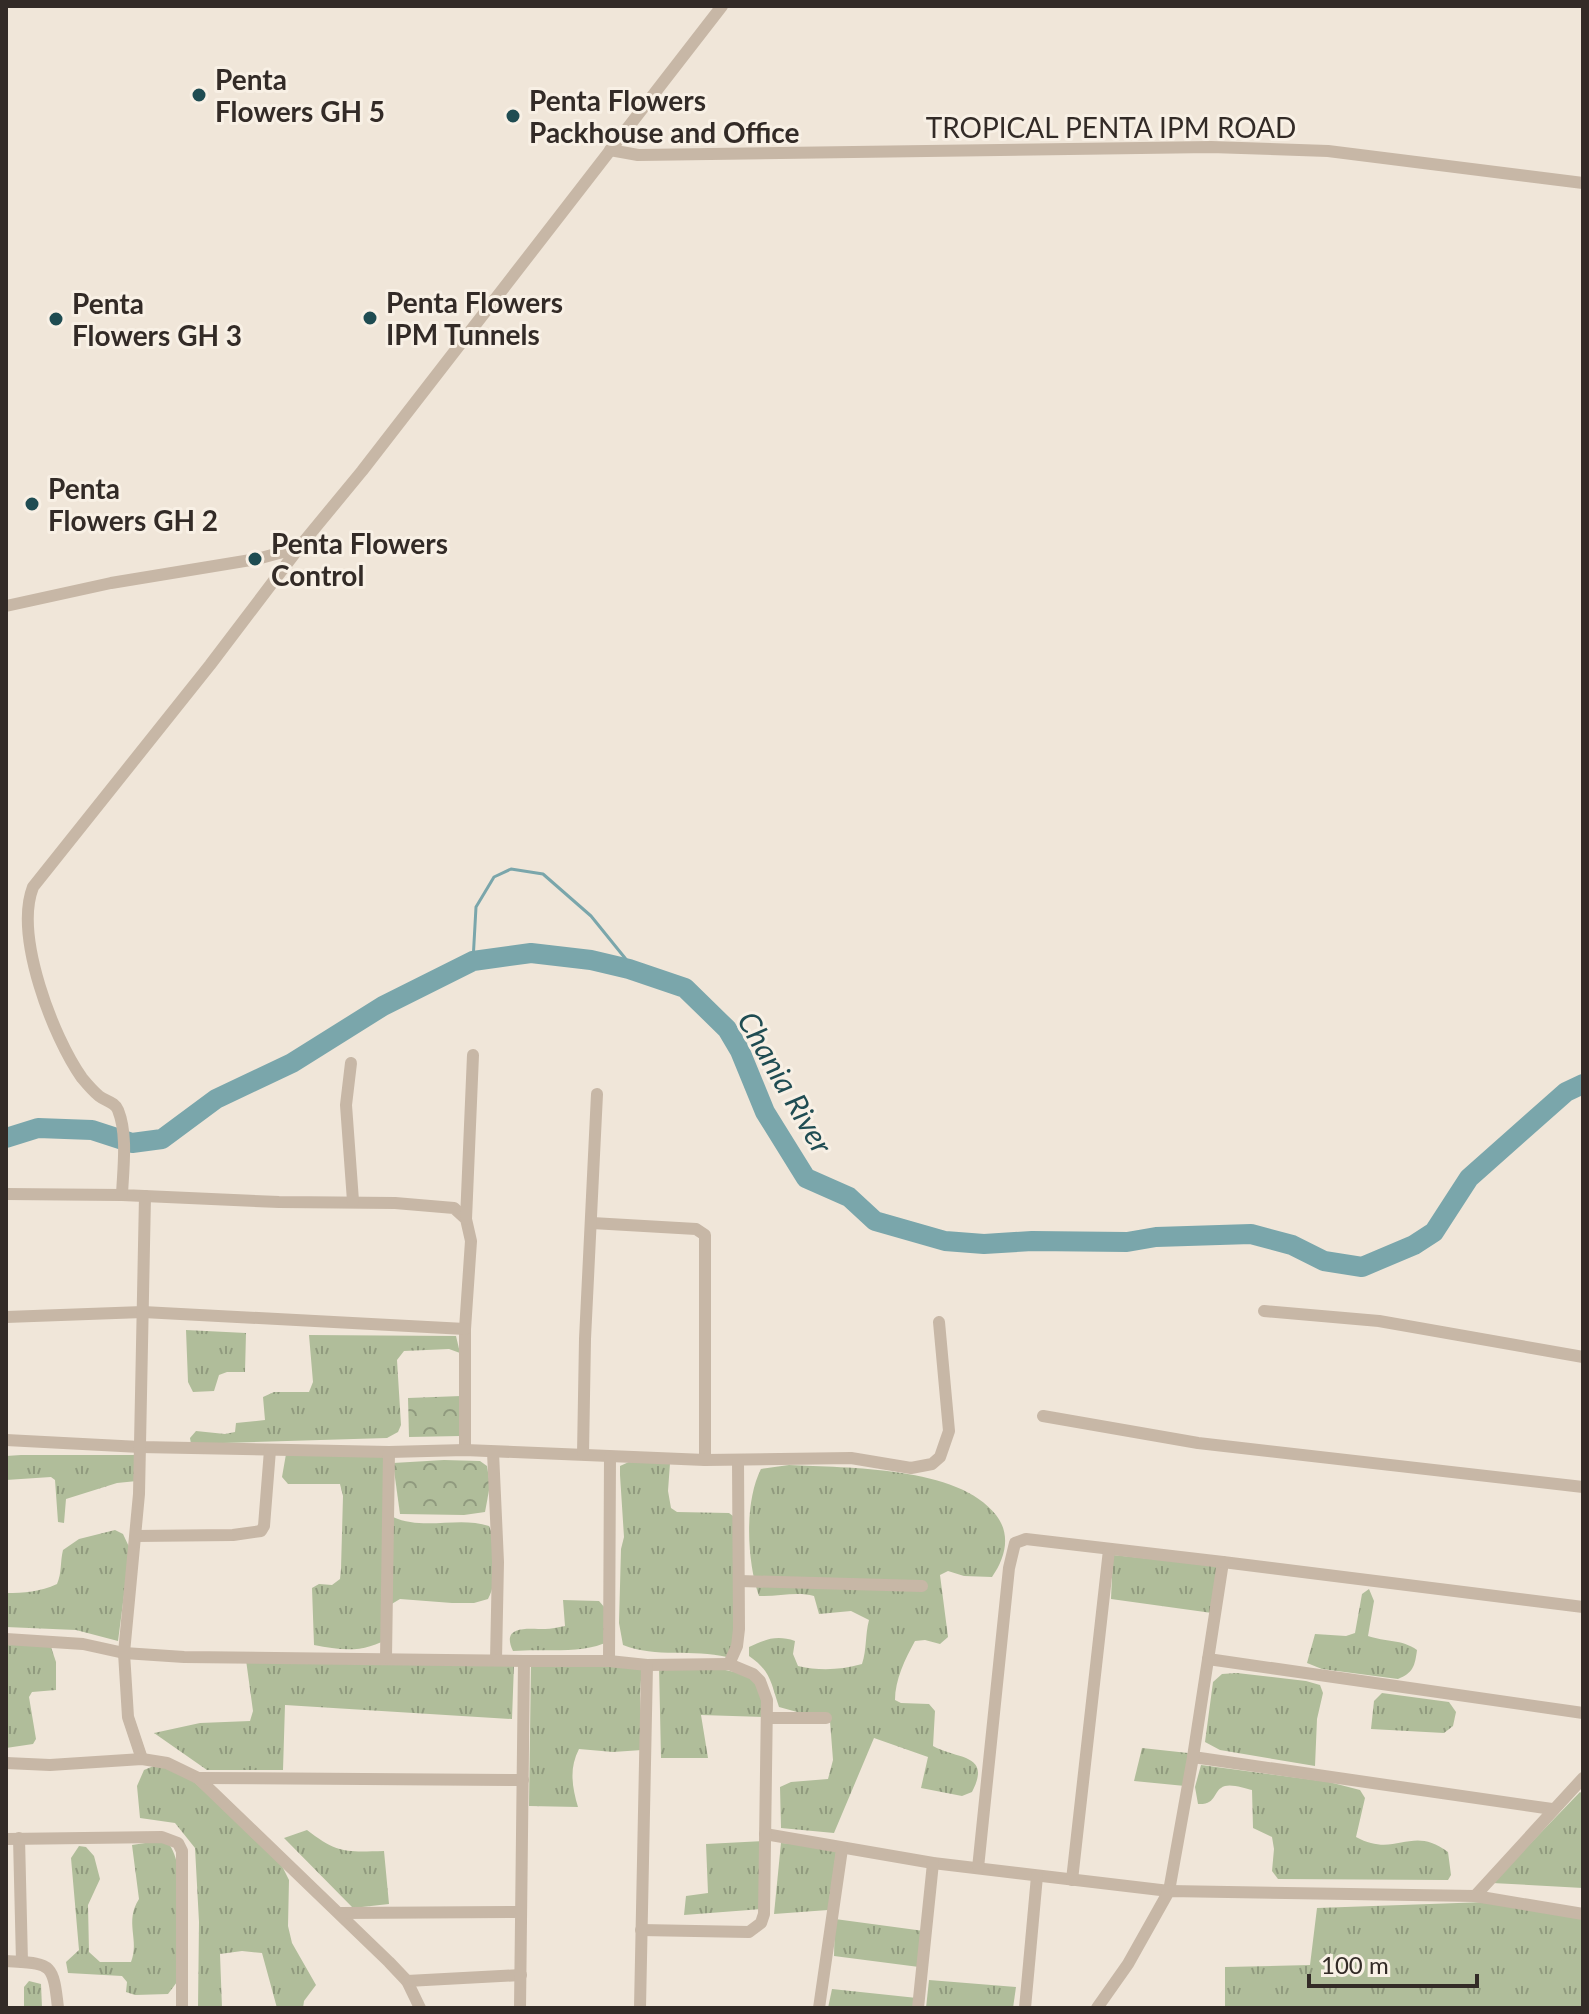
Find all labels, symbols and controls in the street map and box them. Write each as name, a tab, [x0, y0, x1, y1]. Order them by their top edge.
place label: Penta Flowers GH 5	[215, 62, 385, 128]
place label: Penta Flowers Packhouse and Office	[529, 83, 800, 149]
marker: Penta Flowers GH 5	[190, 86, 208, 104]
marker: Penta Flowers Packhouse and Office	[504, 107, 522, 125]
street label: TROPICAL PENTA IPM ROAD	[926, 110, 1296, 144]
place label: Penta Flowers IPM Tunnels	[386, 285, 563, 351]
place label: Penta Flowers GH 3	[72, 286, 242, 352]
marker: Penta Flowers IPM Tunnels	[361, 309, 379, 327]
marker: Penta Flowers GH 3	[47, 310, 65, 328]
place label: Penta Flowers GH 2	[48, 471, 218, 537]
marker: Penta Flowers GH 2	[23, 495, 41, 513]
place label: Penta Flowers Control	[271, 526, 448, 592]
marker: Penta Flowers Control	[246, 550, 264, 568]
water label: Chania River	[731, 1005, 841, 1160]
scale bar	[1309, 1938, 1477, 1988]
text: 100 m	[1321, 1950, 1389, 1979]

